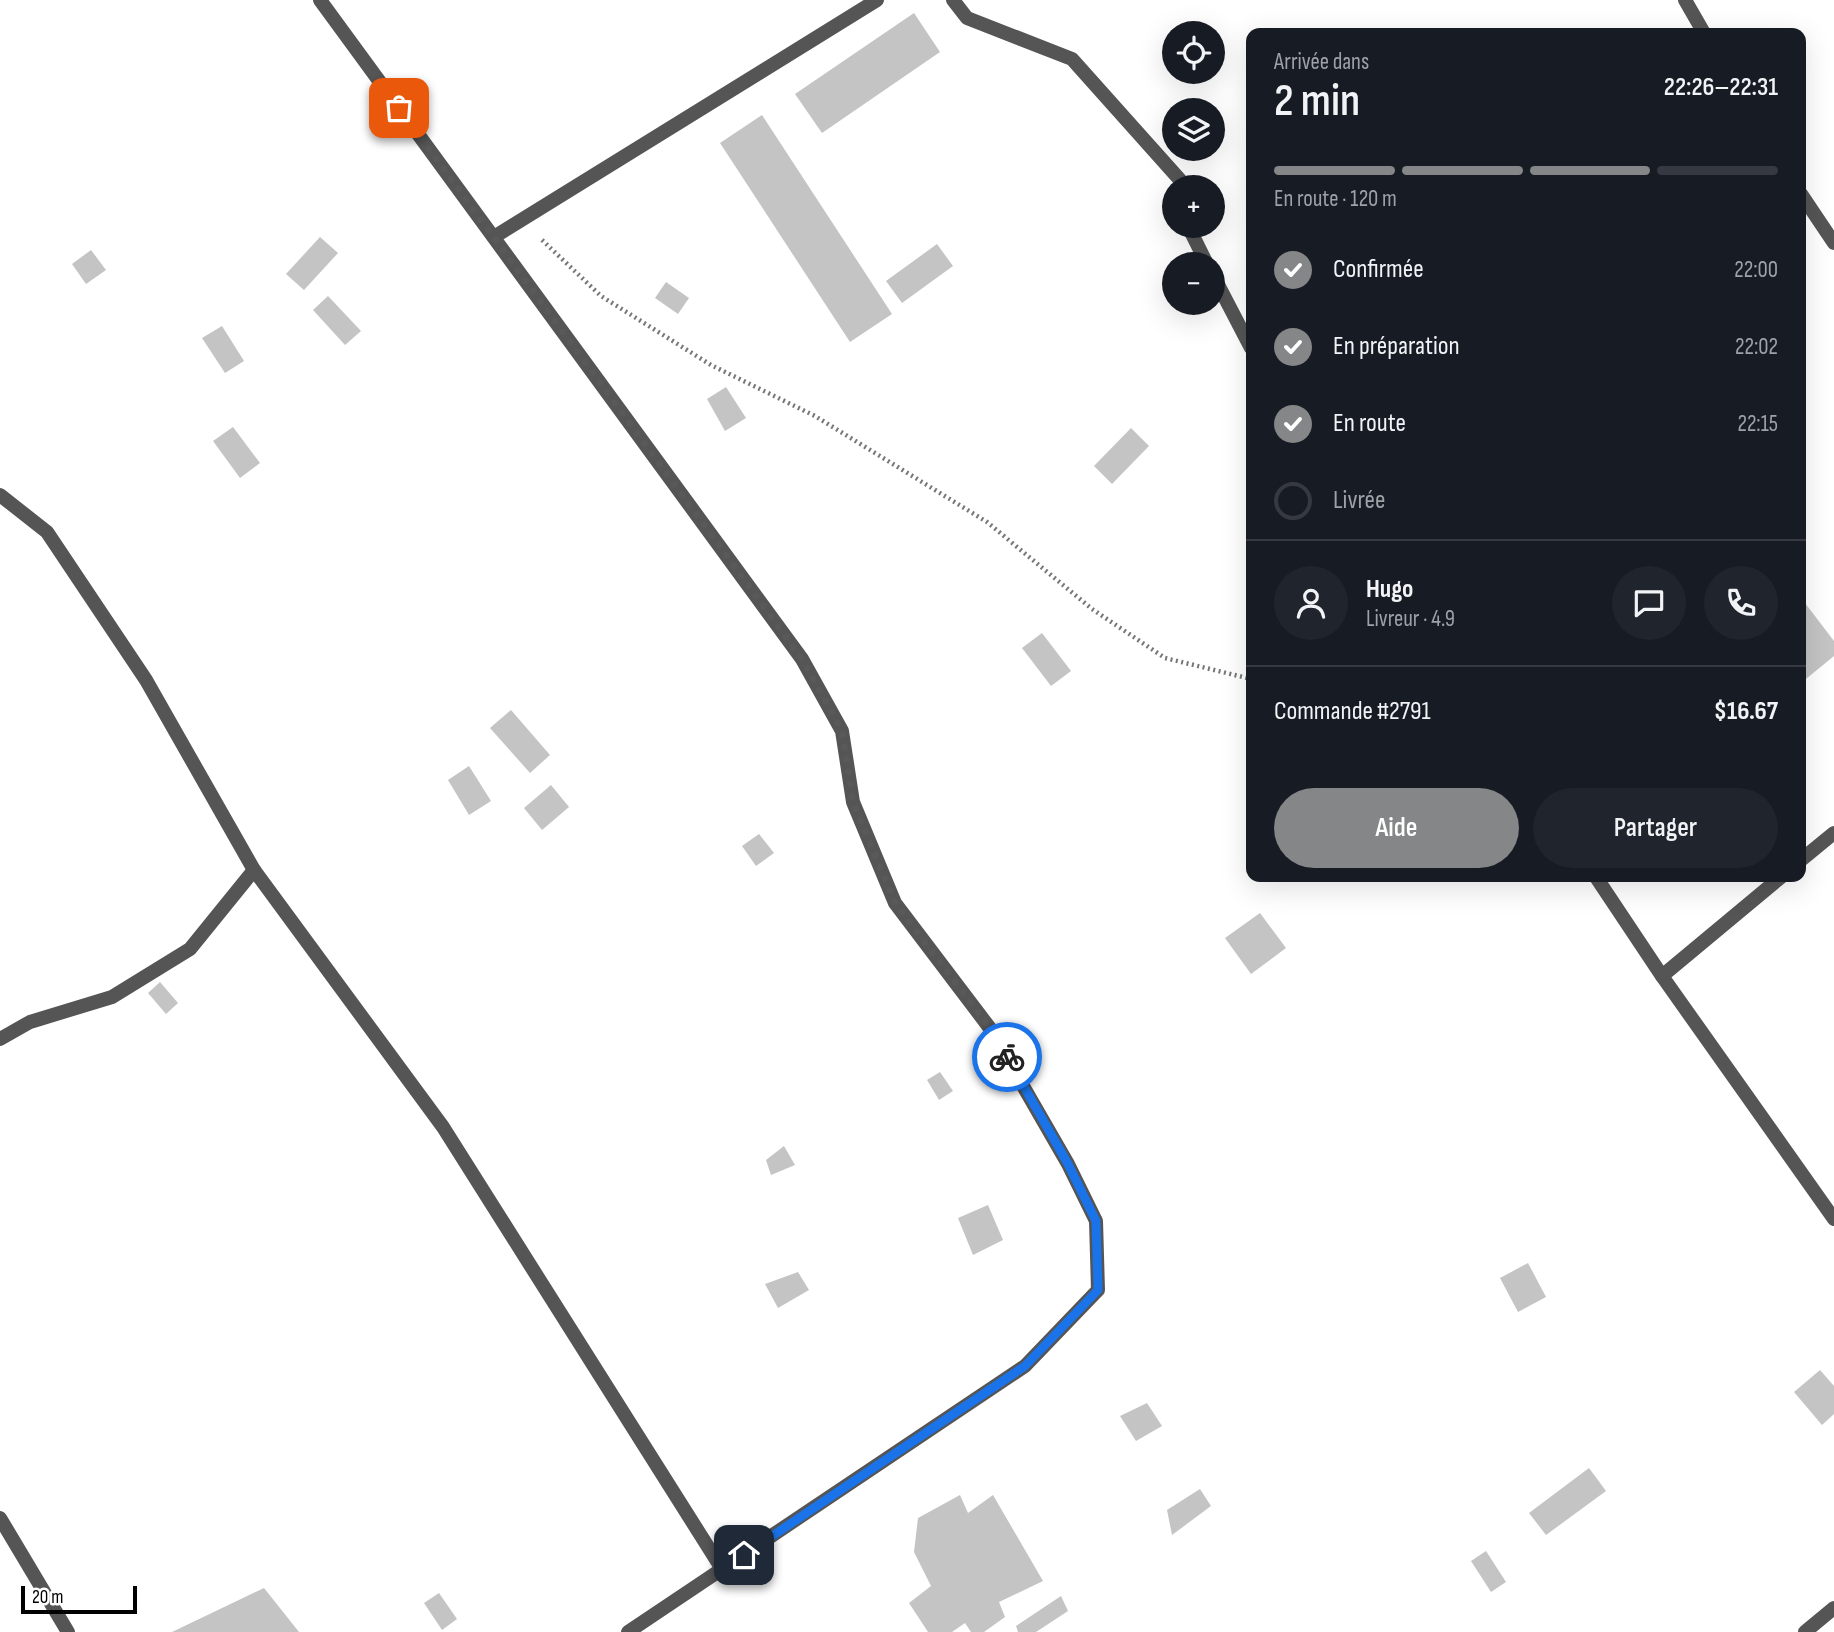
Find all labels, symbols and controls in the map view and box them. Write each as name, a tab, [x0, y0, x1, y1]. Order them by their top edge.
map controls	[1162, 21, 1225, 315]
button: locate	[1162, 21, 1225, 84]
text: Arrivée dans	[1274, 48, 1369, 76]
text: 22:26–22:31	[1664, 72, 1778, 103]
text: 2 min	[1274, 74, 1360, 129]
pin	[369, 78, 429, 138]
icon: bag	[380, 89, 418, 127]
button: layers	[1162, 98, 1225, 161]
button: +	[1162, 175, 1225, 238]
text: En route · 120 m	[1274, 185, 1397, 213]
icon: check	[1274, 251, 1312, 289]
button: −	[1162, 252, 1225, 315]
text: Confirmée	[1333, 254, 1424, 285]
text: 22:00	[1734, 256, 1778, 284]
icon: check	[1274, 328, 1312, 366]
text: En préparation	[1333, 331, 1460, 362]
text: 22:02	[1735, 333, 1778, 361]
icon: check	[1274, 405, 1312, 443]
text: En route	[1333, 408, 1406, 439]
text: 22:15	[1737, 410, 1778, 438]
text: Livrée	[1333, 485, 1385, 516]
button: person	[1274, 566, 1348, 640]
button: chat	[1612, 566, 1686, 640]
button: phone	[1704, 566, 1778, 640]
text: Hugo	[1366, 574, 1413, 605]
text: Livreur · 4.9	[1366, 605, 1455, 633]
text: Commande #2791	[1274, 696, 1431, 727]
text: $16.67	[1714, 696, 1778, 727]
button: Aide	[1274, 788, 1519, 868]
button: Partager	[1533, 788, 1778, 868]
courier	[972, 1022, 1042, 1092]
icon: bike	[988, 1038, 1026, 1076]
pin	[714, 1525, 774, 1585]
icon: home	[725, 1536, 763, 1574]
scale bar	[21, 1583, 136, 1615]
text: 20 m	[32, 1586, 64, 1609]

